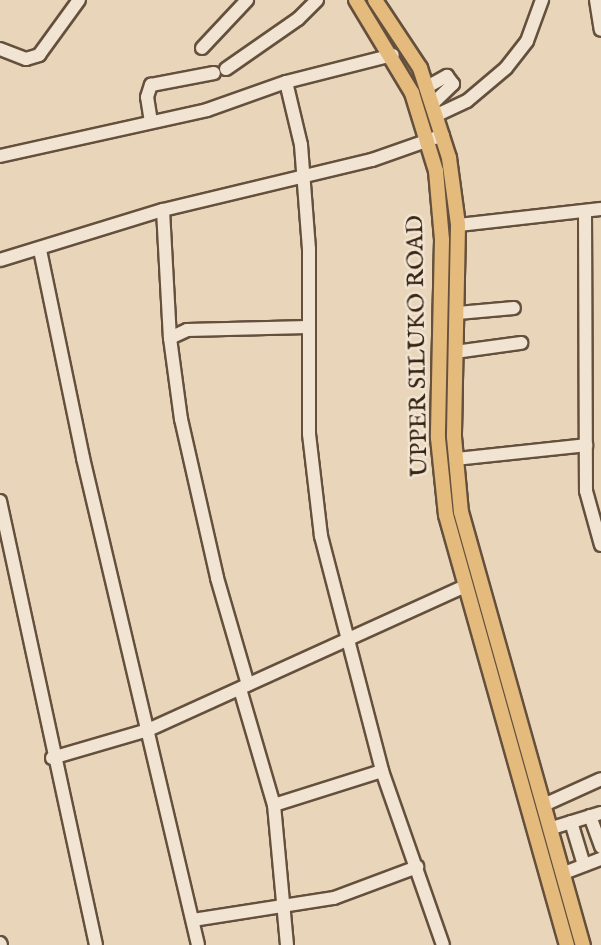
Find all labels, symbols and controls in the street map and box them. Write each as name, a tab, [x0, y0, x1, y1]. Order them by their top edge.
street label: UPPER SILUKO ROAD	[401, 215, 435, 477]

